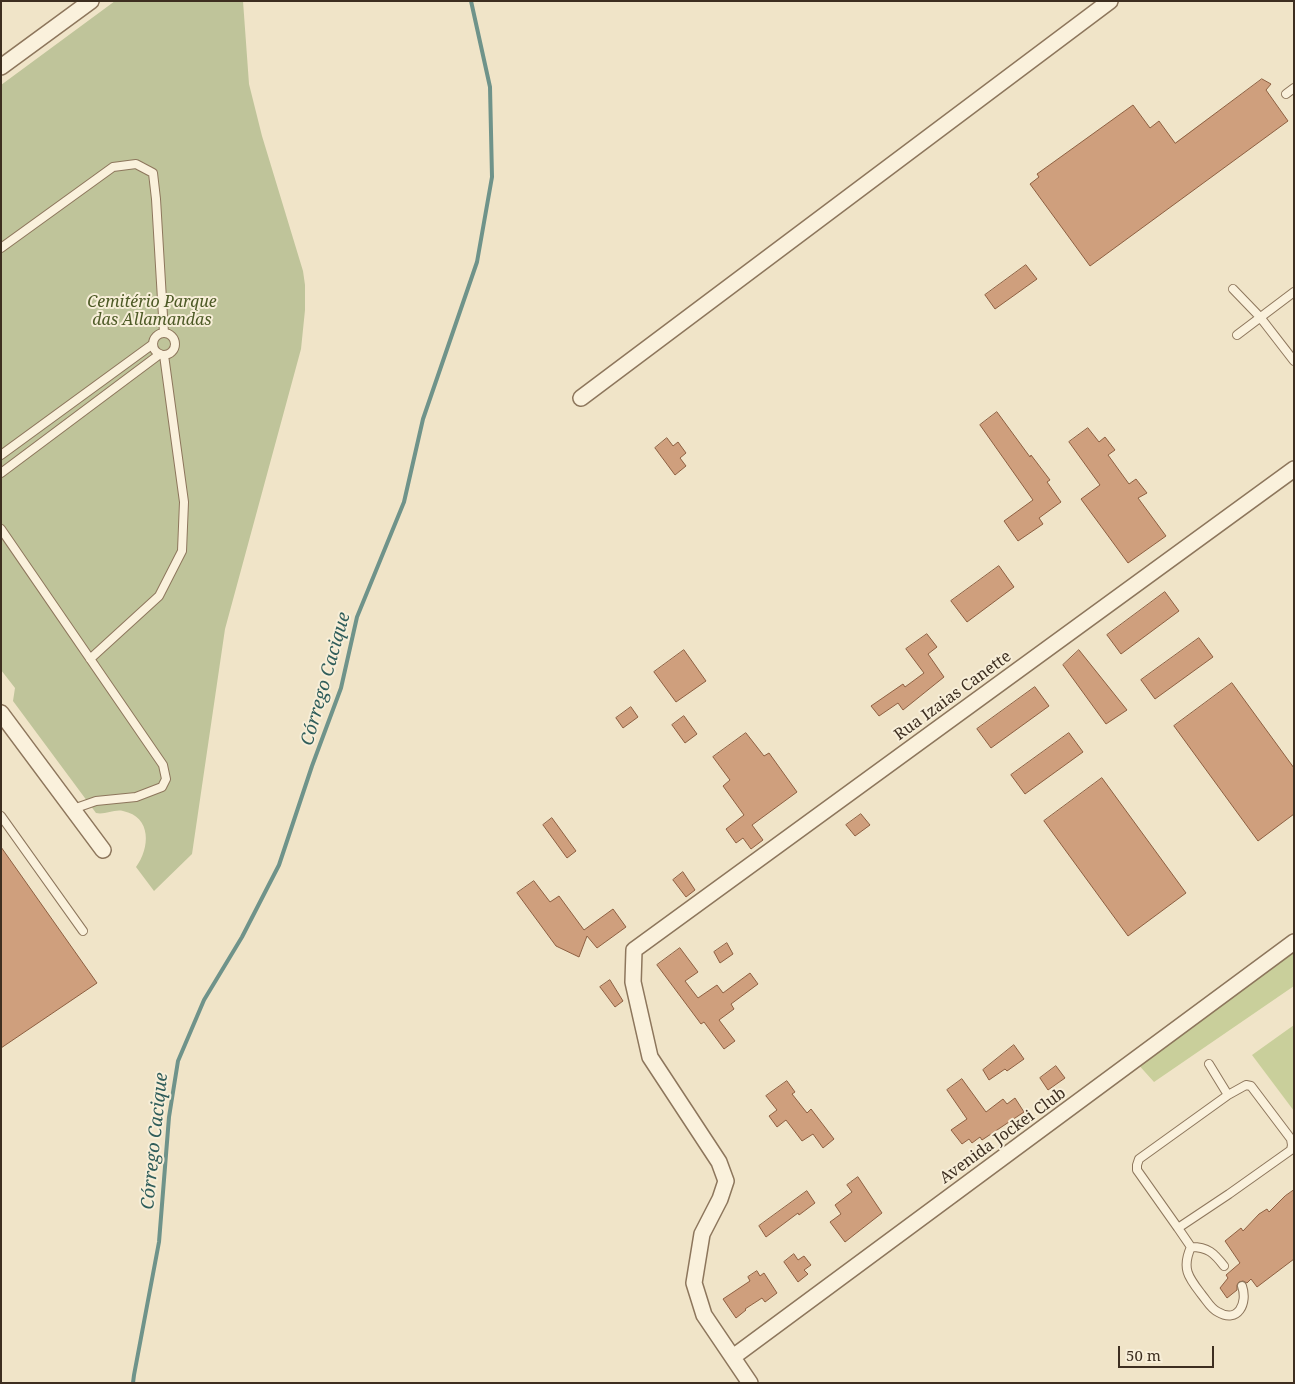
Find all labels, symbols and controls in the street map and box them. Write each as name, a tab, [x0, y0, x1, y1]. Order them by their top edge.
park label: Cemitério Parque das Allamandas	[87, 292, 217, 330]
water label: Córrego Cacique	[297, 610, 355, 748]
street label: Rua Izaias Canette	[891, 647, 1015, 745]
water label: Córrego Cacique	[137, 1071, 173, 1211]
street label: Avenida Jockei Club	[936, 1084, 1070, 1188]
scale bar	[1120, 1336, 1216, 1368]
text: 50 m	[1126, 1345, 1161, 1365]

